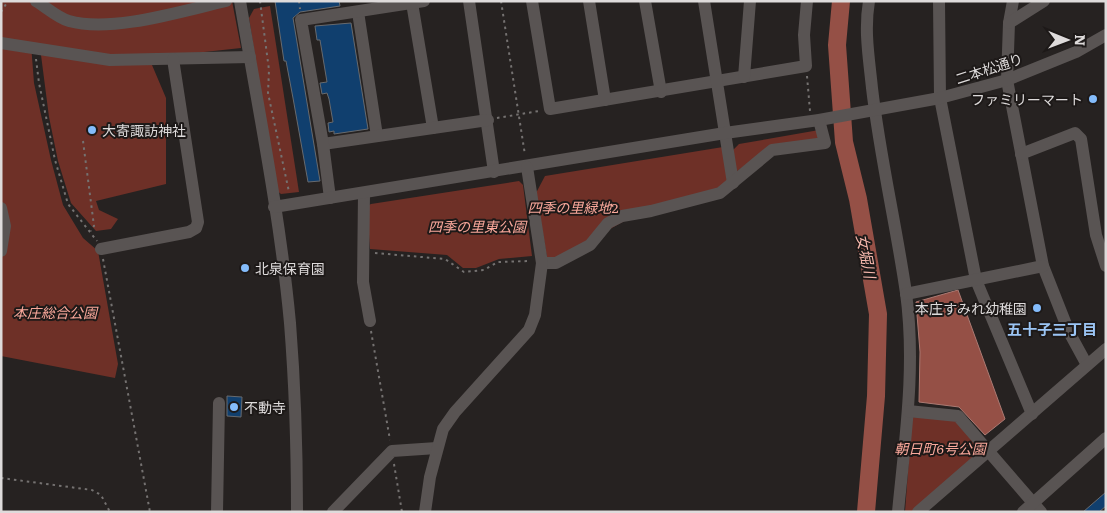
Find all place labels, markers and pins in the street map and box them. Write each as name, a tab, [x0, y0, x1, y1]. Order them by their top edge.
place label: ファミリーマート	[971, 89, 1083, 109]
marker: ファミリーマート	[1087, 93, 1099, 105]
place label: 大寄諏訪神社	[102, 120, 186, 140]
marker: 大寄諏訪神社	[86, 124, 98, 136]
place label: 北泉保育園	[255, 258, 325, 278]
marker: 北泉保育園	[239, 262, 251, 274]
place label: 本庄すみれ幼稚園	[915, 298, 1027, 318]
marker: 本庄すみれ幼稚園	[1031, 302, 1043, 314]
place label: 不動寺	[244, 397, 286, 417]
marker: 不動寺	[228, 401, 240, 413]

